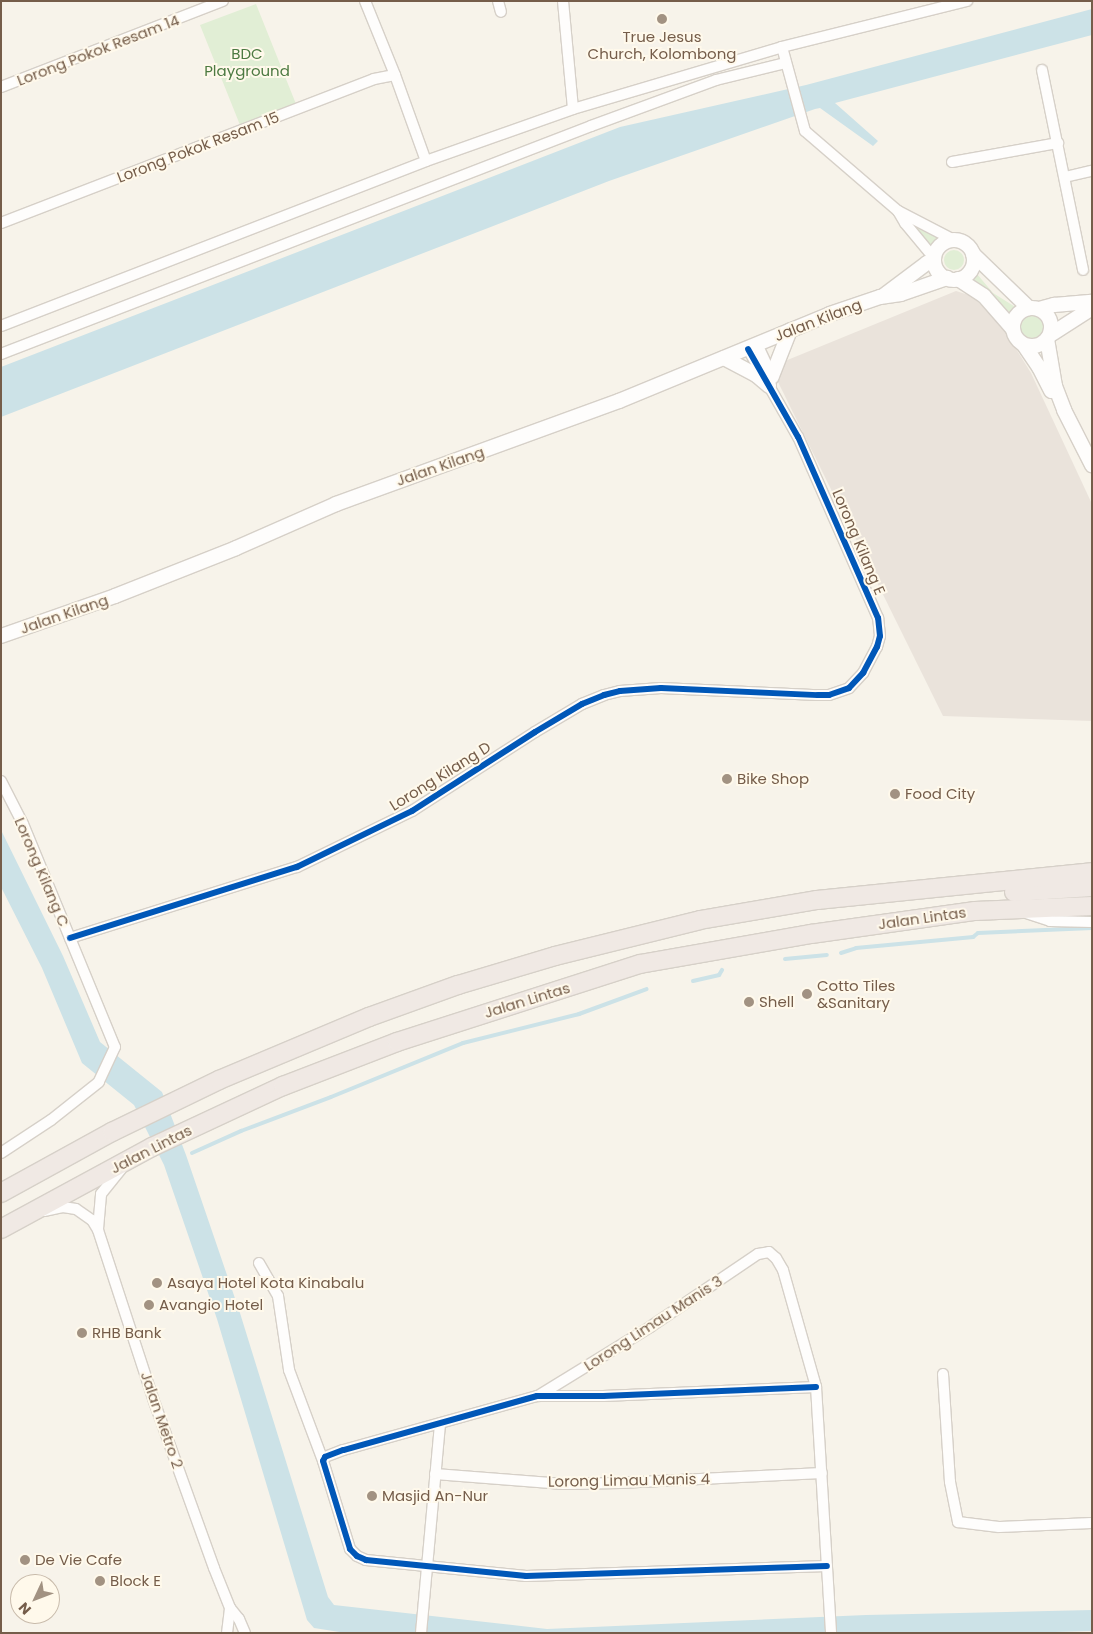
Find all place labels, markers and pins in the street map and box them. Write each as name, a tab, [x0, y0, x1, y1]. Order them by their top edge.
marker: True Jesus Church, Kolombong	[656, 13, 668, 25]
place label: True Jesus Church, Kolombong	[588, 27, 736, 62]
place label: Bike Shop	[737, 770, 809, 788]
marker: Bike Shop	[721, 773, 733, 785]
place label: Food City	[905, 785, 975, 803]
marker: Food City	[889, 788, 901, 800]
place label: Cotto Tiles &Sanitary	[817, 976, 895, 1011]
marker: Cotto Tiles &Sanitary	[801, 988, 813, 1000]
place label: Shell	[759, 993, 794, 1011]
marker: Shell	[743, 996, 755, 1008]
place label: Asaya Hotel Kota Kinabalu	[167, 1274, 364, 1292]
marker: Asaya Hotel Kota Kinabalu	[151, 1277, 163, 1289]
place label: Avangio Hotel	[159, 1296, 263, 1314]
marker: Avangio Hotel	[143, 1299, 155, 1311]
place label: RHB Bank	[92, 1324, 161, 1342]
marker: RHB Bank	[76, 1327, 88, 1339]
place label: Masjid An-Nur	[382, 1487, 488, 1505]
marker: Masjid An-Nur	[366, 1490, 378, 1502]
place label: De Vie Cafe	[35, 1551, 122, 1569]
marker: De Vie Cafe	[19, 1554, 31, 1566]
place label: Block E	[110, 1572, 161, 1590]
marker: Block E	[94, 1575, 106, 1587]

